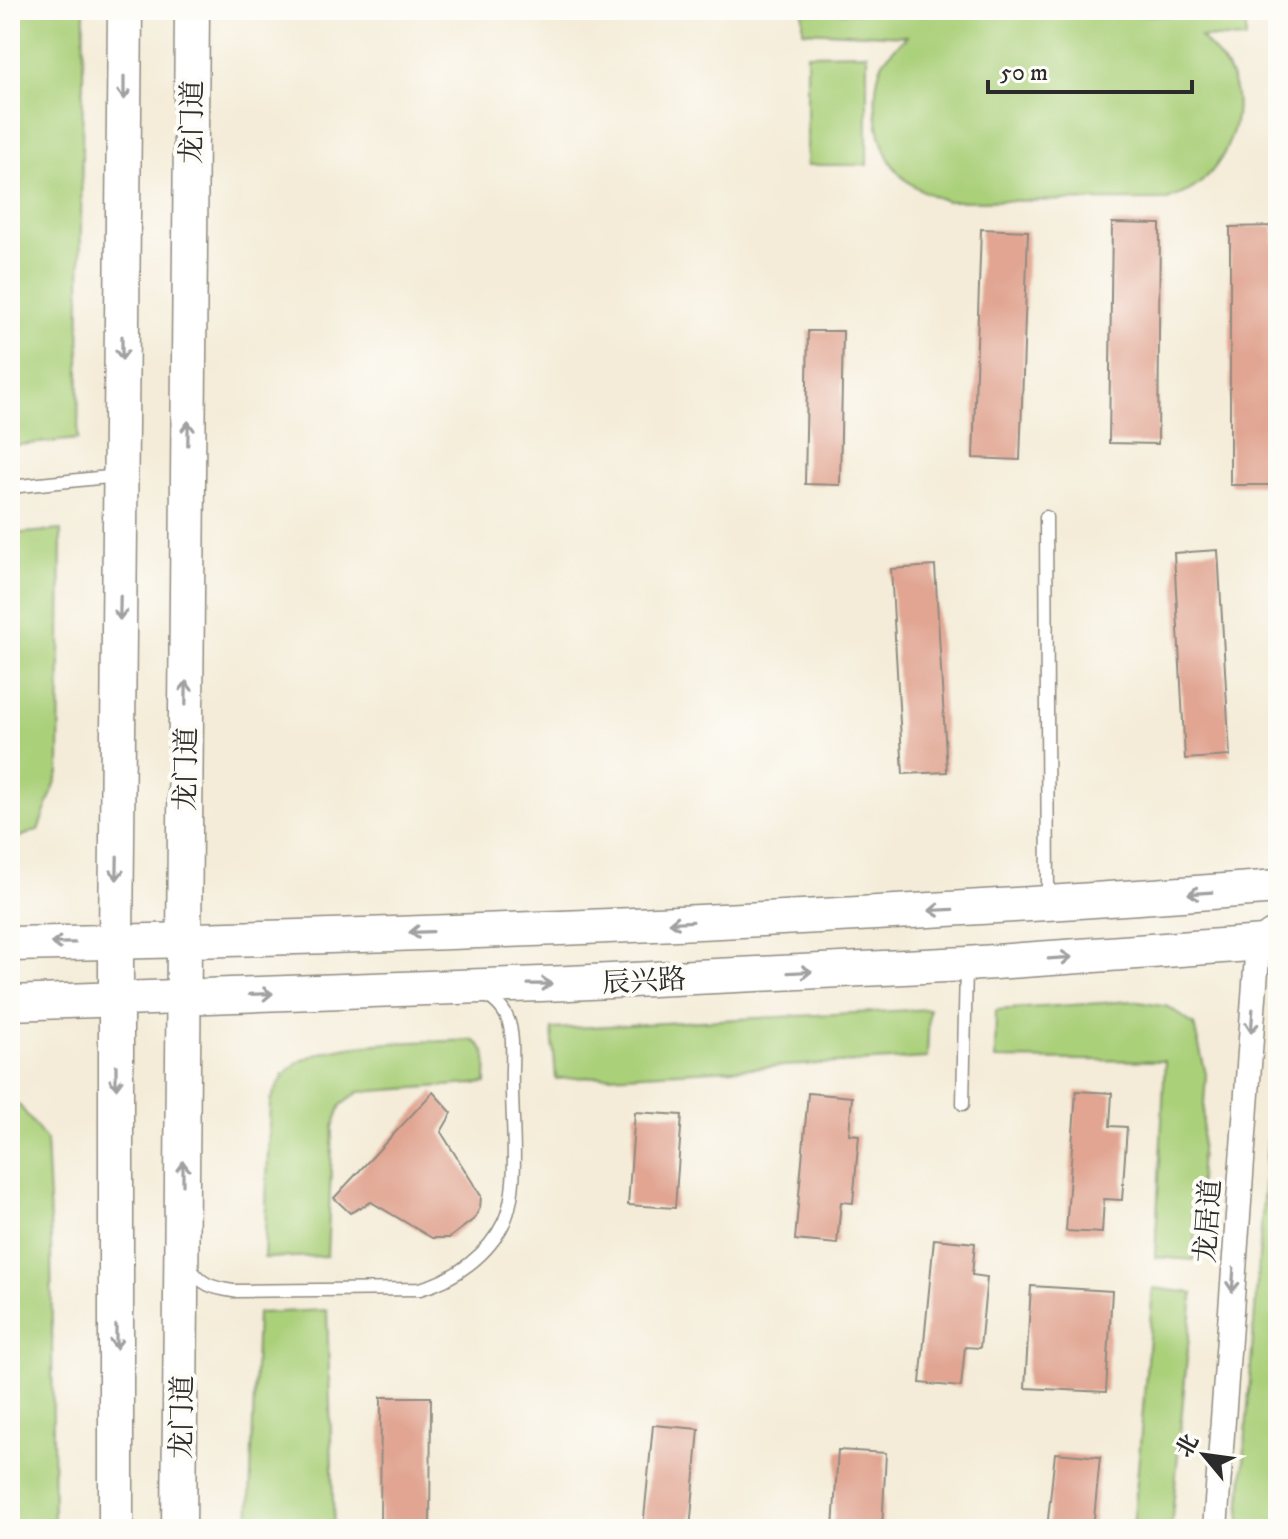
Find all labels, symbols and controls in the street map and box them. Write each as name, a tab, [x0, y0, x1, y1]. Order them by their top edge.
scale bar	[988, 44, 1192, 94]
text: 50 m	[1000, 58, 1048, 88]
one-way arrow	[116, 74, 132, 101]
street label: 龙门道	[174, 80, 211, 164]
one-way arrow	[114, 334, 130, 361]
one-way arrow	[180, 420, 196, 447]
one-way arrow	[112, 594, 128, 621]
one-way arrow	[178, 680, 194, 707]
street label: 龙门道	[168, 727, 205, 811]
one-way arrow	[109, 854, 125, 881]
one-way arrow	[1187, 886, 1214, 901]
one-way arrow	[928, 902, 955, 917]
one-way arrow	[668, 915, 695, 930]
one-way arrow	[408, 925, 435, 940]
one-way arrow	[50, 935, 77, 951]
one-way arrow	[1046, 950, 1073, 965]
street label: 辰兴路	[601, 962, 687, 1001]
one-way arrow	[786, 965, 813, 980]
one-way arrow	[526, 976, 553, 992]
one-way arrow	[247, 987, 274, 1002]
one-way arrow	[1244, 1007, 1259, 1034]
one-way arrow	[108, 1063, 124, 1090]
one-way arrow	[175, 1160, 190, 1187]
street label: 龙居道	[1188, 1178, 1229, 1264]
one-way arrow	[1225, 1266, 1240, 1293]
one-way arrow	[108, 1323, 124, 1350]
street label: 龙门道	[164, 1375, 201, 1459]
north arrow	[1164, 1415, 1244, 1495]
text: 北	[1171, 1430, 1205, 1462]

